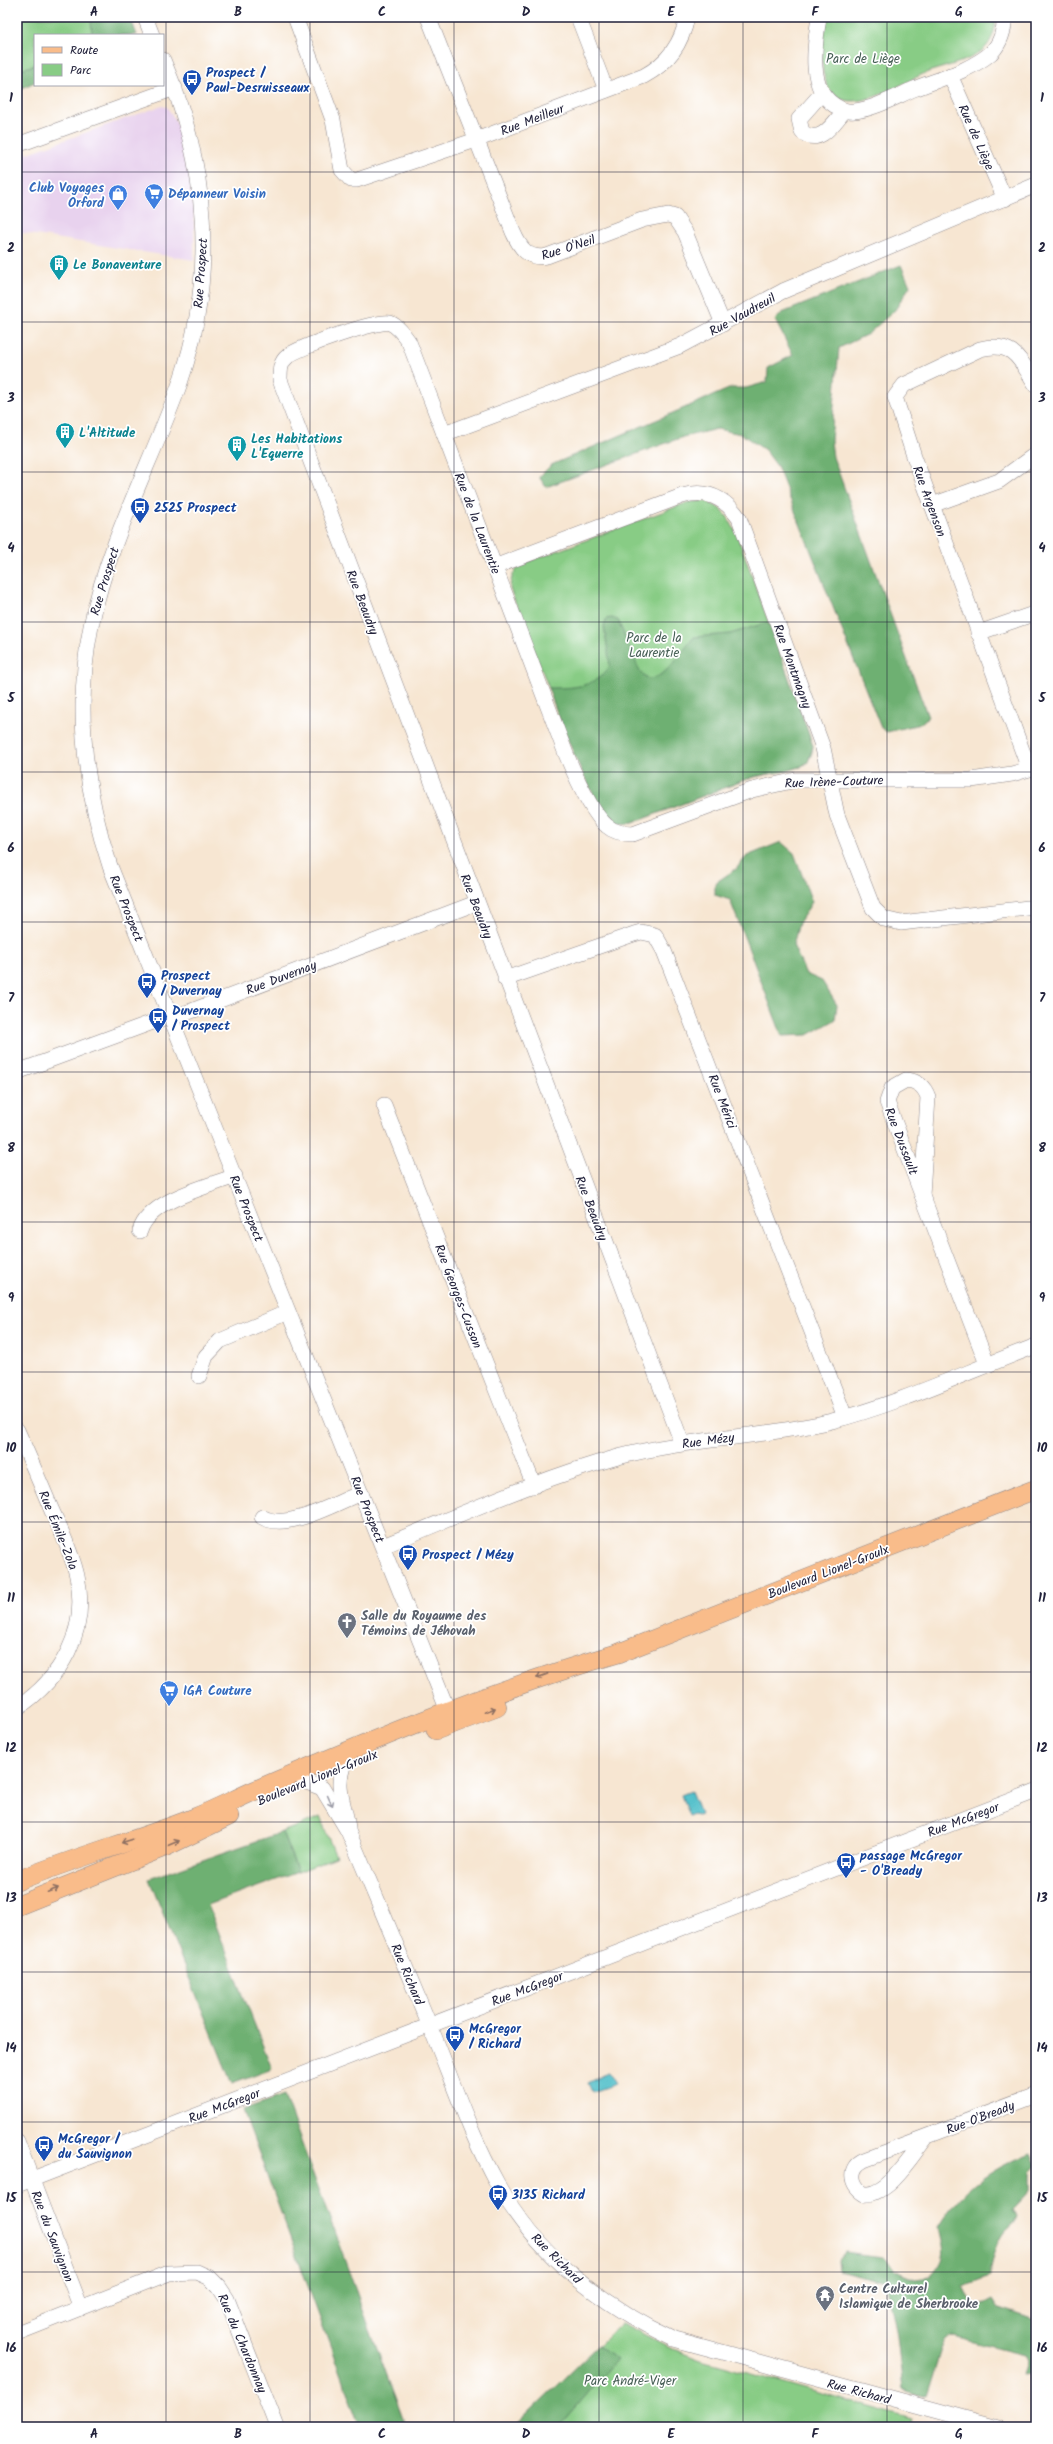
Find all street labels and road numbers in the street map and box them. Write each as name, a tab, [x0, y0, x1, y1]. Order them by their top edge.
street label: Rue Meilleur	[498, 98, 568, 142]
street label: Rue de Liège	[952, 101, 1000, 174]
street label: Rue O'Neil	[539, 230, 598, 267]
street label: Rue Prospect	[189, 236, 214, 309]
street label: Rue Vaudreuil	[706, 288, 780, 342]
street label: Rue Argenson	[906, 463, 951, 540]
street label: Rue de la Laurentie	[448, 470, 506, 578]
street label: Rue Prospect	[85, 544, 126, 618]
street label: Rue Beaudry	[340, 567, 384, 639]
street label: Rue Montmagny	[767, 621, 817, 713]
street label: Rue Irène-Couture	[784, 770, 884, 795]
street label: Rue Beaudry	[454, 871, 498, 943]
street label: Rue Prospect	[103, 872, 149, 946]
street label: Rue Duvernay	[243, 955, 321, 1002]
street label: Rue Mérici	[702, 1071, 742, 1133]
street label: Rue Dussault	[878, 1105, 924, 1179]
street label: Rue Prospect	[223, 1172, 269, 1246]
street label: Rue Beaudry	[569, 1173, 613, 1245]
street label: Rue Georges-Cusson	[428, 1241, 487, 1352]
street label: Rue Mézy	[681, 1427, 737, 1456]
street label: Rue Prospect	[344, 1473, 390, 1547]
street label: Rue Émile-Zola	[32, 1488, 83, 1574]
street label: Boulevard Lionel-Groulx	[765, 1539, 893, 1605]
street label: Boulevard Lionel-Groulx	[254, 1744, 381, 1812]
street label: Rue McGregor	[925, 1797, 1003, 1844]
street label: Rue Richard	[384, 1940, 429, 2009]
street label: Rue McGregor	[489, 1966, 567, 2013]
street label: Rue McGregor	[186, 2083, 264, 2130]
street label: Rue O'Bready	[943, 2095, 1019, 2141]
street label: Rue du Sauvignon	[24, 2188, 79, 2285]
street label: Rue Richard	[525, 2229, 587, 2290]
street label: Rue du Chardonnay	[211, 2290, 272, 2398]
street label: Rue Richard	[824, 2374, 893, 2411]

